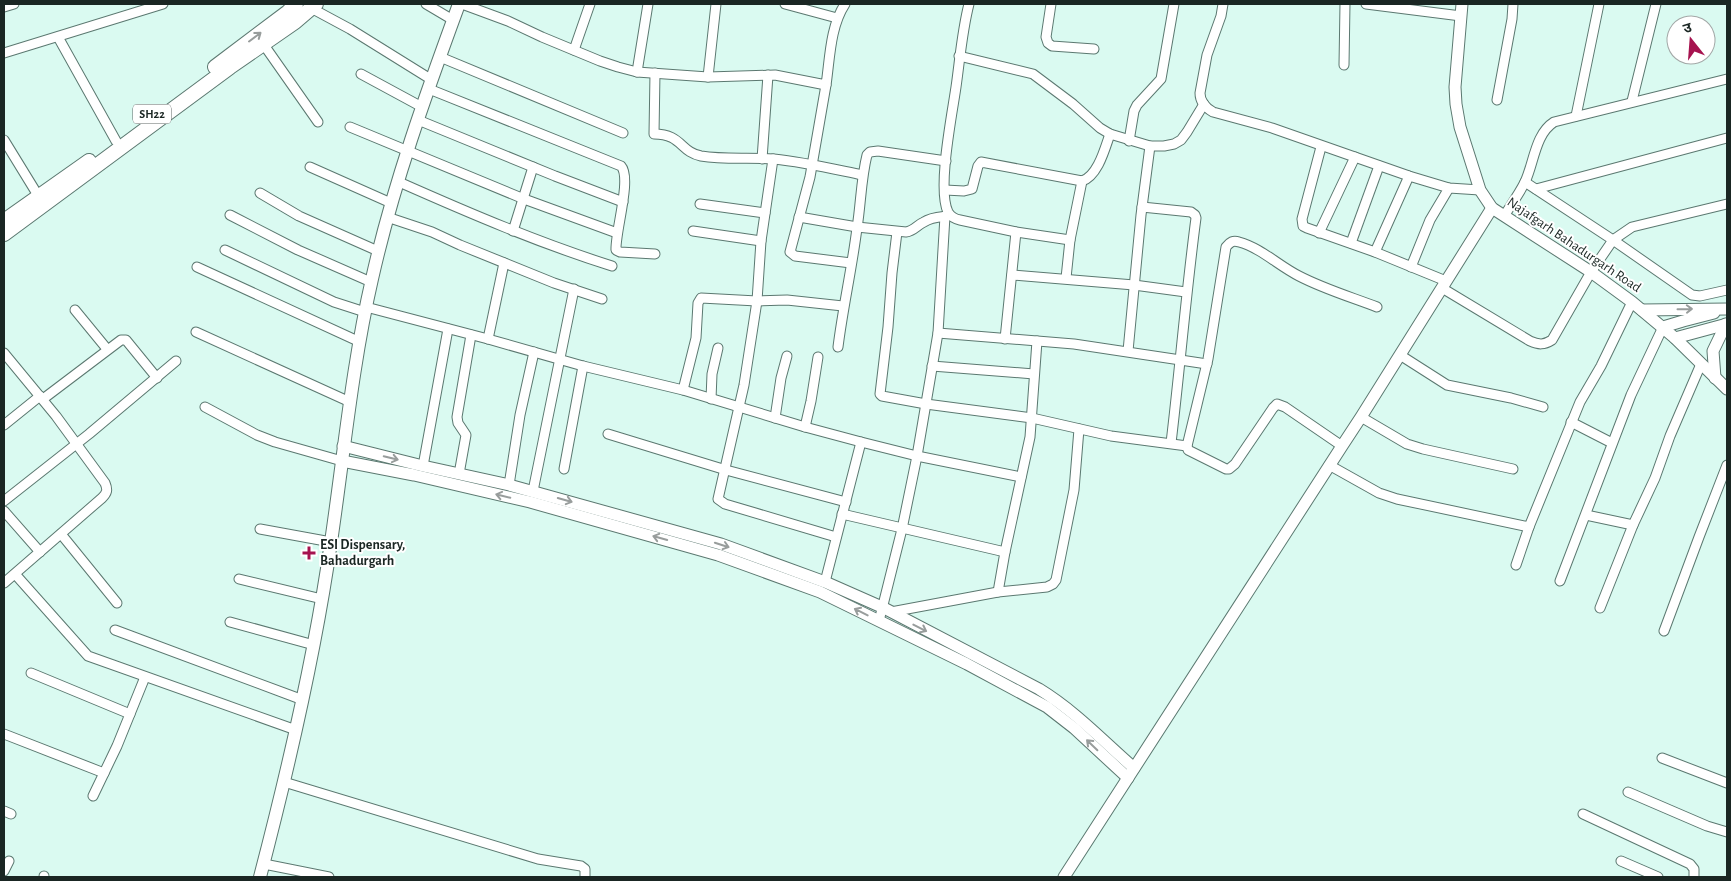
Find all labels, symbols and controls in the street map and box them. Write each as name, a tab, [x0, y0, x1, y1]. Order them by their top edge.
north arrow	[1666, 15, 1716, 65]
text: उ	[1682, 20, 1694, 36]
one-way arrow	[248, 32, 262, 42]
road number: SH22	[133, 105, 171, 124]
street label: Najafgarh Bahadurgarh Road	[1504, 195, 1644, 295]
one-way arrow	[1677, 304, 1693, 313]
one-way arrow	[382, 454, 398, 463]
one-way arrow	[496, 490, 512, 500]
one-way arrow	[557, 496, 573, 506]
one-way arrow	[652, 533, 668, 543]
place label: ESI Dispensary, Bahadurgarh	[320, 538, 405, 568]
one-way arrow	[713, 540, 729, 550]
marker: ESI Dispensary, Bahadurgarh	[302, 546, 316, 560]
one-way arrow	[854, 607, 869, 616]
one-way arrow	[912, 623, 927, 633]
one-way arrow	[1086, 739, 1098, 751]

